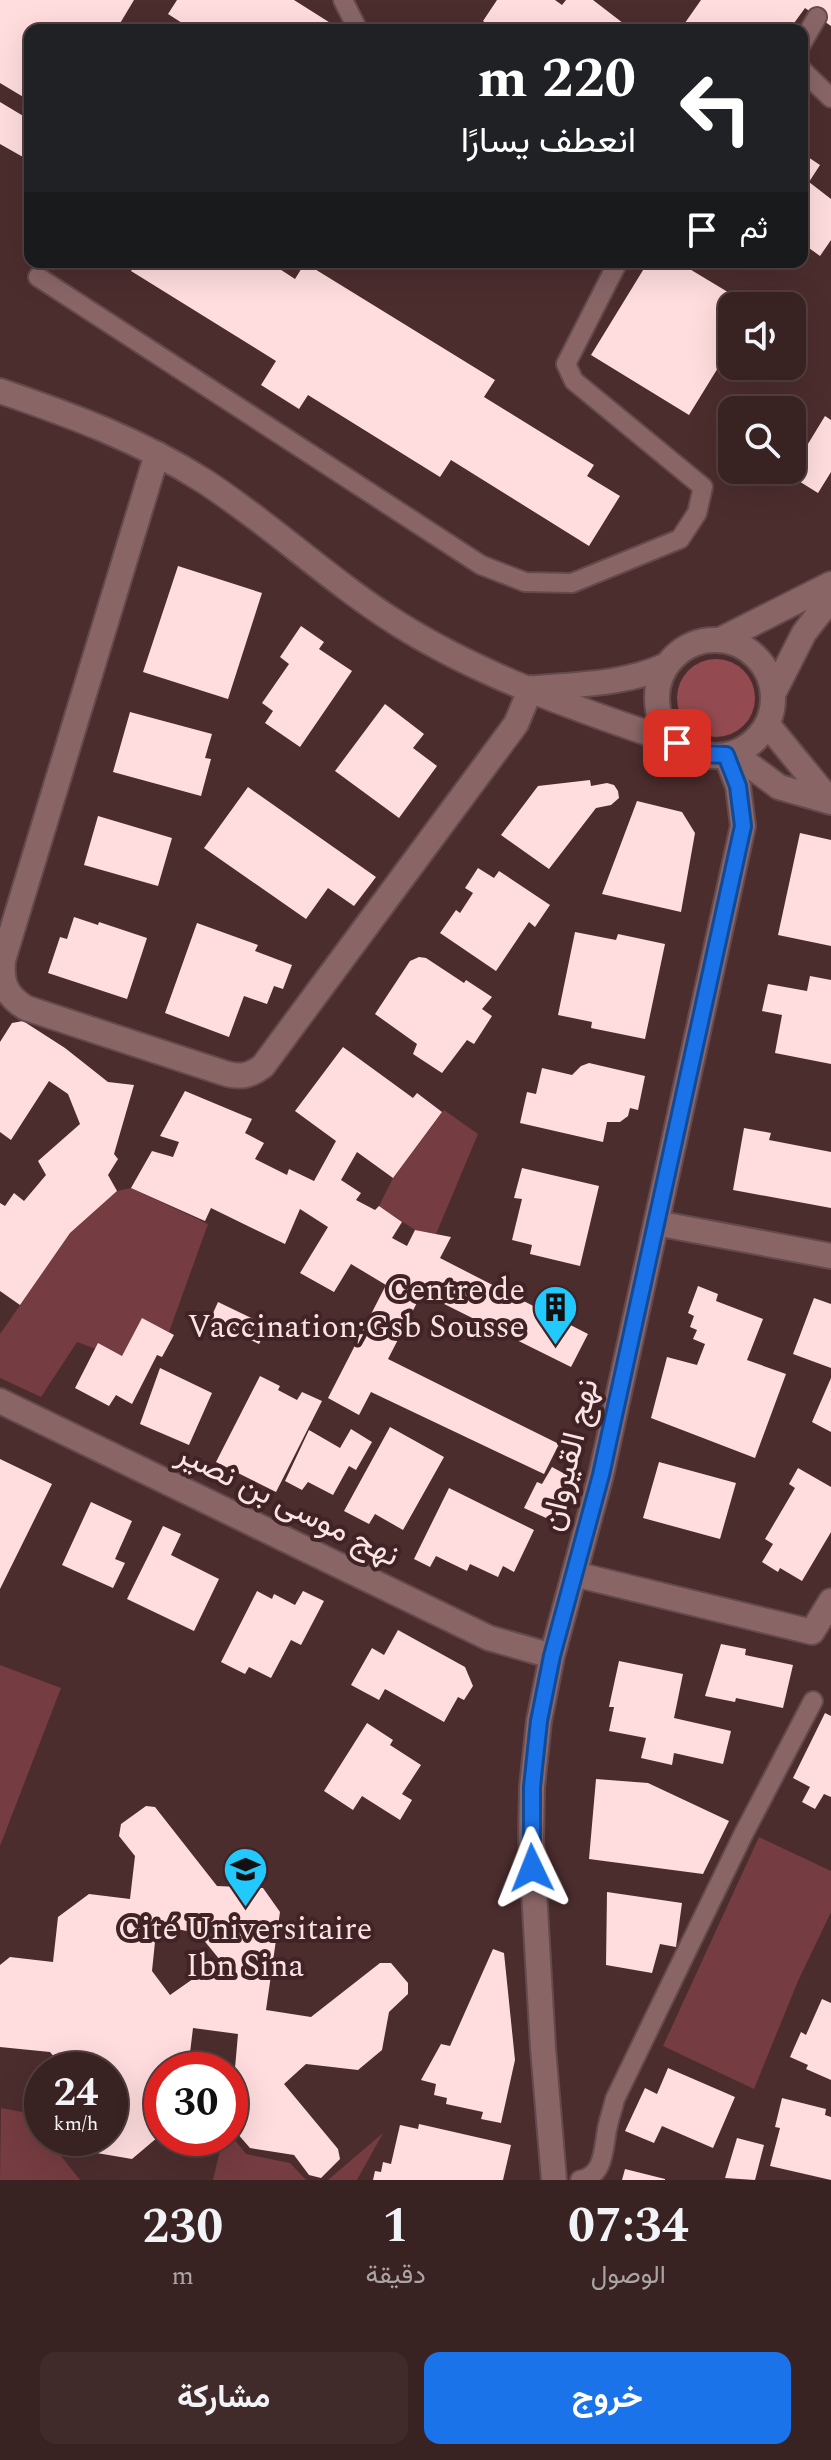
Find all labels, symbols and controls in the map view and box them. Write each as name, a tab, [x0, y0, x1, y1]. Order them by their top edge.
text: 220 m	[477, 37, 636, 122]
icon: left	[664, 56, 768, 160]
text: انعطف يسارًا	[461, 114, 636, 169]
text: ثم	[740, 206, 768, 252]
icon: arrive	[680, 208, 724, 252]
map controls	[718, 292, 806, 484]
button: sound	[718, 292, 806, 380]
button: search	[718, 396, 806, 484]
pin	[643, 709, 711, 777]
icon: arrive	[655, 721, 699, 765]
place label: Centre de Vaccination;Gsb Sousse	[188, 1266, 525, 1352]
building icon: Centre de Vaccination;Gsb Sousse	[532, 1284, 580, 1347]
street label: نهج القيروان	[527, 1374, 613, 1536]
street label: نهج موسى بن نصير	[167, 1429, 408, 1580]
position arrow	[490, 1826, 574, 1910]
school or university icon: Cité Universitaire Ibn Sina	[221, 1846, 269, 1909]
place label: Cité Universitaire Ibn Sina	[118, 1905, 372, 1991]
speed limit sign: 30	[144, 2052, 248, 2156]
text: 24	[54, 2063, 98, 2124]
text: km/h	[54, 2109, 99, 2139]
text: 1	[382, 2190, 409, 2263]
text: 07:34	[568, 2190, 689, 2263]
text: 230	[142, 2191, 223, 2264]
text: دقيقة	[366, 2255, 426, 2295]
text: الوصول	[591, 2255, 666, 2295]
text: m	[172, 2256, 194, 2296]
button: مشاركة	[40, 2352, 408, 2444]
button: خروج	[424, 2352, 791, 2444]

